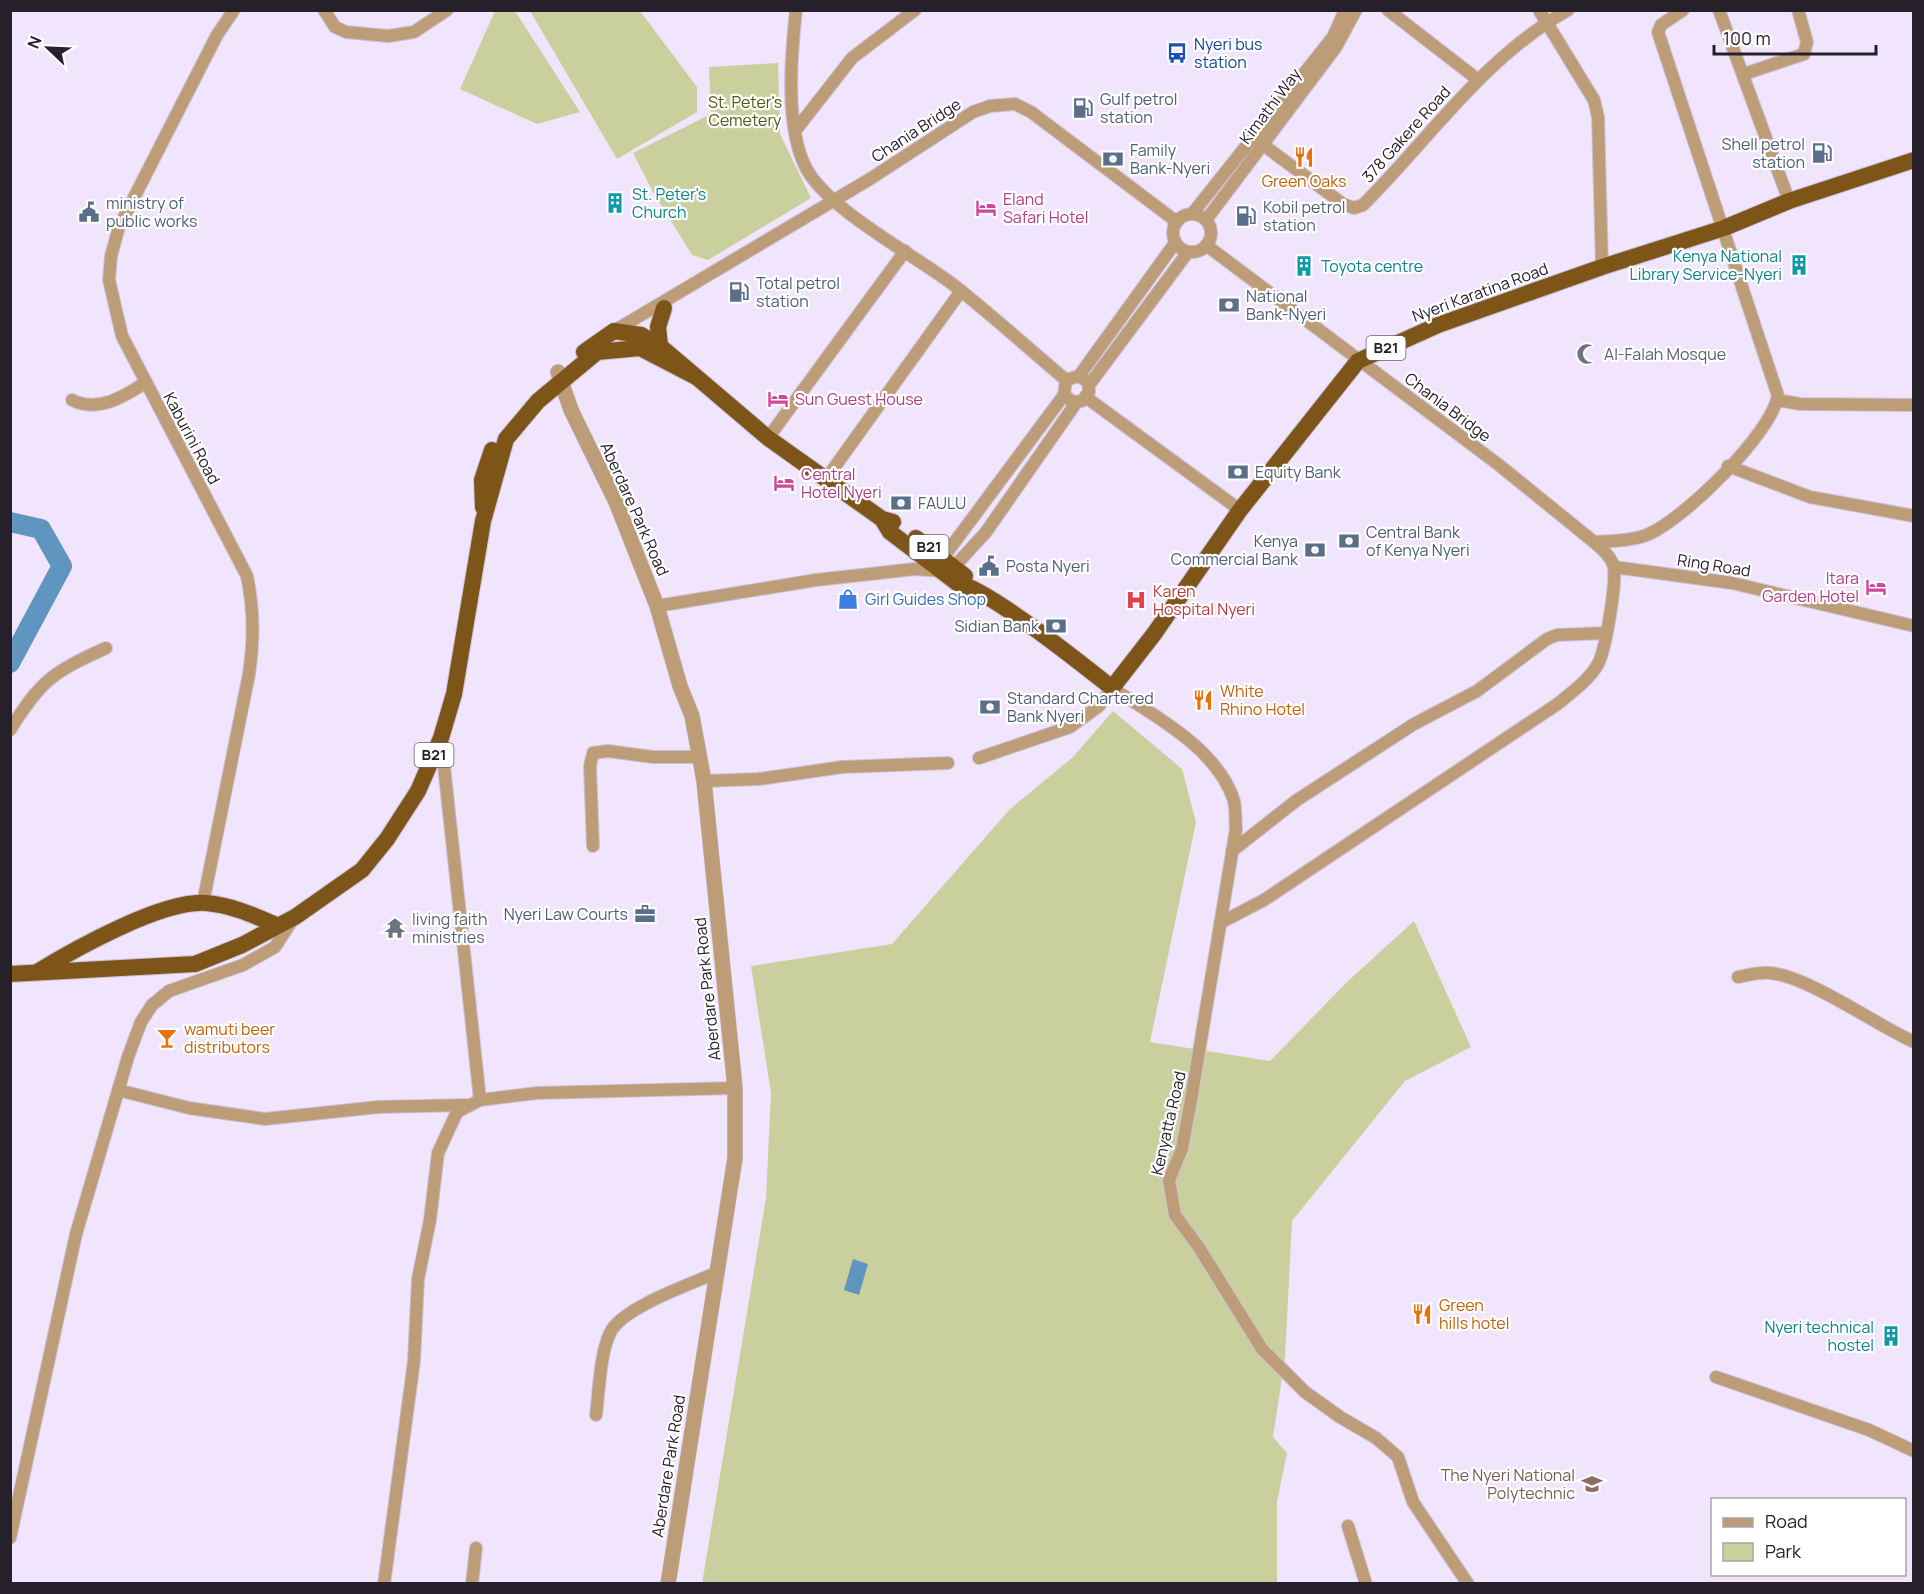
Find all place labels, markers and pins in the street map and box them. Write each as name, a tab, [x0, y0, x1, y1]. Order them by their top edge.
place label: Nyeri bus station	[1194, 33, 1263, 73]
bus stop icon: Nyeri bus station	[1165, 41, 1189, 65]
place label: Gulf petrol station	[1100, 88, 1177, 128]
fuel station icon: Gulf petrol station	[1071, 96, 1095, 120]
place label: Shell petrol station	[1722, 133, 1805, 173]
place label: Family Bank-Nyeri	[1130, 139, 1210, 179]
fuel station icon: Shell petrol station	[1810, 141, 1834, 165]
restaurant icon: Green Oaks	[1292, 145, 1316, 169]
bank icon: Family Bank-Nyeri	[1101, 147, 1125, 171]
place label: Green Oaks	[1262, 170, 1346, 192]
place label: St. Peter's Church	[632, 183, 706, 223]
place label: Eland Safari Hotel	[1003, 188, 1088, 228]
building icon: St. Peter's Church	[603, 191, 627, 215]
place label: ministry of public works	[106, 192, 197, 232]
hotel icon: Eland Safari Hotel	[974, 196, 998, 220]
place label: Kobil petrol station	[1263, 196, 1346, 236]
public building icon: ministry of public works	[77, 200, 101, 224]
fuel station icon: Kobil petrol station	[1234, 204, 1258, 228]
place label: Kenya National Library Service-Nyeri	[1630, 245, 1782, 285]
building icon: Kenya National Library Service-Nyeri	[1787, 253, 1811, 277]
building icon: Toyota centre	[1292, 254, 1316, 278]
place label: Toyota centre	[1321, 255, 1423, 277]
place label: Total petrol station	[756, 272, 840, 312]
fuel station icon: Total petrol station	[727, 280, 751, 304]
place label: National Bank-Nyeri	[1246, 285, 1326, 325]
bank icon: National Bank-Nyeri	[1217, 293, 1241, 317]
mosque icon: Al-Falah Mosque	[1575, 342, 1599, 366]
place label: Al-Falah Mosque	[1604, 343, 1726, 365]
hotel icon: Sun Guest House	[766, 387, 790, 411]
place label: Sun Guest House	[795, 388, 923, 410]
bank icon: Equity Bank	[1226, 460, 1250, 484]
place label: Equity Bank	[1255, 461, 1342, 483]
place label: Central Hotel Nyeri	[801, 463, 882, 503]
hotel icon: Central Hotel Nyeri	[772, 471, 796, 495]
bank icon: FAULU	[889, 491, 913, 515]
place label: FAULU	[918, 492, 966, 514]
place label: Central Bank of Kenya Nyeri	[1366, 521, 1470, 561]
bank icon: Central Bank of Kenya Nyeri	[1337, 529, 1361, 553]
place label: Kenya Commercial Bank	[1171, 530, 1299, 570]
bank icon: Kenya Commercial Bank	[1303, 538, 1327, 562]
public building icon: Posta Nyeri	[977, 554, 1001, 578]
place label: Posta Nyeri	[1006, 555, 1090, 577]
place label: Itara Garden Hotel	[1762, 567, 1859, 607]
hotel icon: Itara Garden Hotel	[1864, 575, 1888, 599]
place label: Karen Hospital Nyeri	[1153, 580, 1255, 620]
shop icon: Girl Guides Shop	[836, 587, 860, 611]
place label: Girl Guides Shop	[865, 588, 986, 610]
hospital icon: Karen Hospital Nyeri	[1124, 588, 1148, 612]
bank icon: Sidian Bank	[1044, 614, 1068, 638]
place label: Sidian Bank	[954, 615, 1040, 637]
place label: White Rhino Hotel	[1220, 680, 1305, 720]
place label: Standard Chartered Bank Nyeri	[1007, 687, 1154, 727]
restaurant icon: White Rhino Hotel	[1191, 688, 1215, 712]
bank icon: Standard Chartered Bank Nyeri	[978, 695, 1002, 719]
office icon: Nyeri Law Courts	[633, 902, 657, 926]
place label: Nyeri Law Courts	[504, 903, 628, 925]
place label: living faith ministries	[412, 908, 487, 948]
temple icon: living faith ministries	[383, 916, 407, 940]
place label: wamuti beer distributors	[184, 1018, 275, 1058]
bar icon: wamuti beer distributors	[155, 1026, 179, 1050]
place label: Green hills hotel	[1439, 1294, 1509, 1334]
restaurant icon: Green hills hotel	[1410, 1302, 1434, 1326]
place label: Nyeri technical hostel	[1764, 1316, 1874, 1356]
building icon: Nyeri technical hostel	[1879, 1324, 1903, 1348]
place label: The Nyeri National Polytechnic	[1441, 1464, 1575, 1504]
school or university icon: The Nyeri National Polytechnic	[1580, 1472, 1604, 1496]

